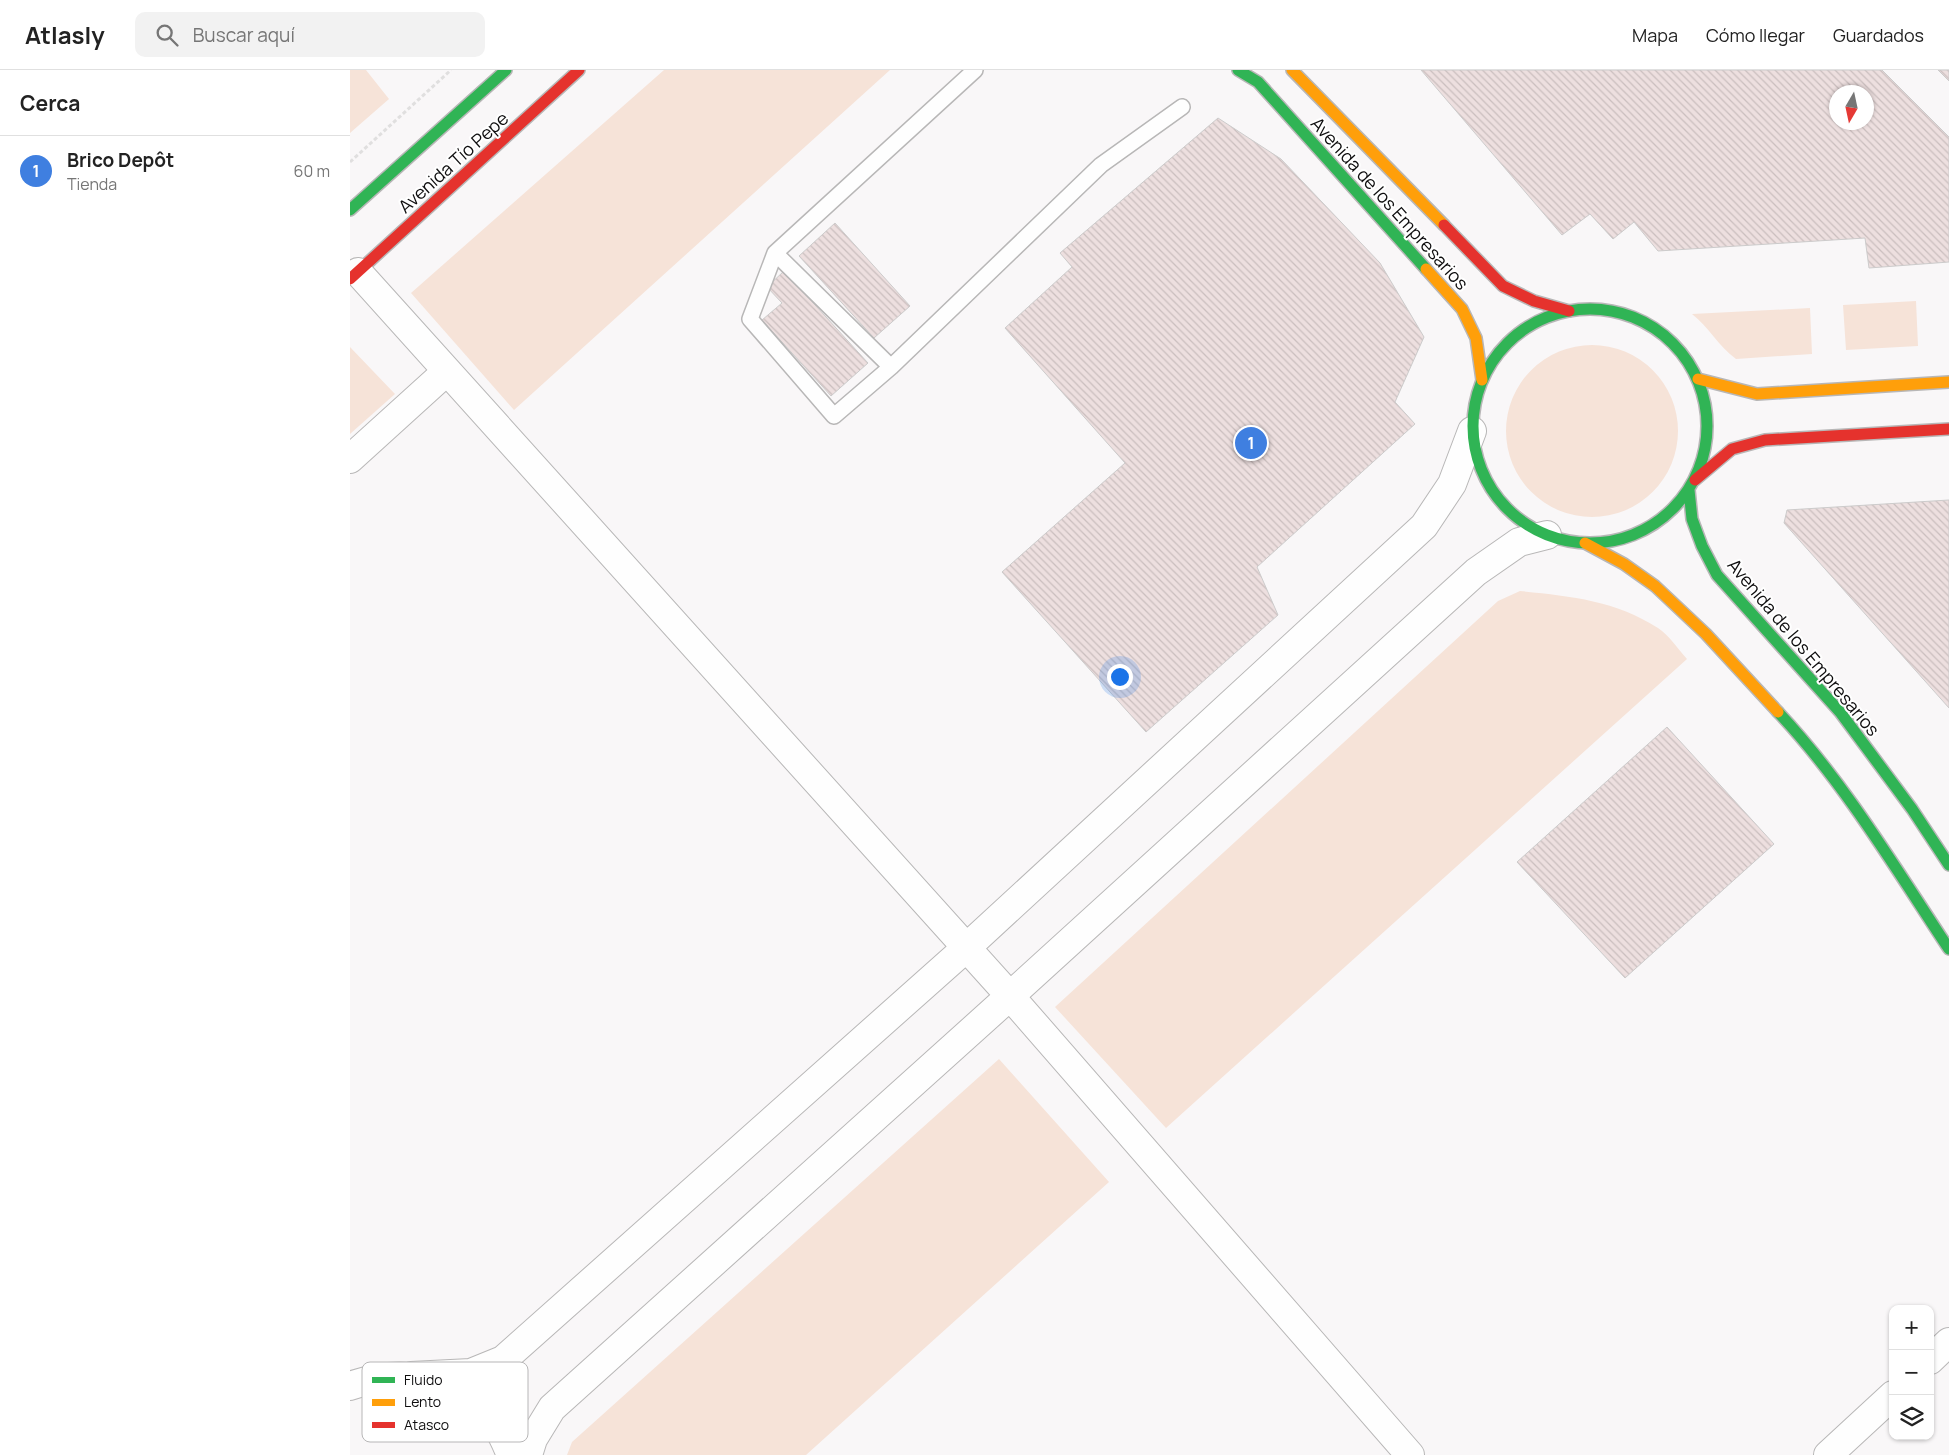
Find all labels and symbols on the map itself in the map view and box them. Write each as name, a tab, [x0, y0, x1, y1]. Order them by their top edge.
north arrow	[1829, 85, 1874, 130]
street label: Avenida Tío Pepe	[393, 106, 513, 218]
street label: Avenida de los Empresarios	[1306, 112, 1474, 294]
pin: 1	[1235, 424, 1267, 462]
street label: Avenida de los Empresarios	[1723, 553, 1885, 741]
your location	[1107, 664, 1133, 690]
legend	[362, 1362, 528, 1442]
text: Fluido	[404, 1370, 442, 1389]
text: Lento	[404, 1392, 441, 1411]
text: Atasco	[404, 1415, 449, 1434]

